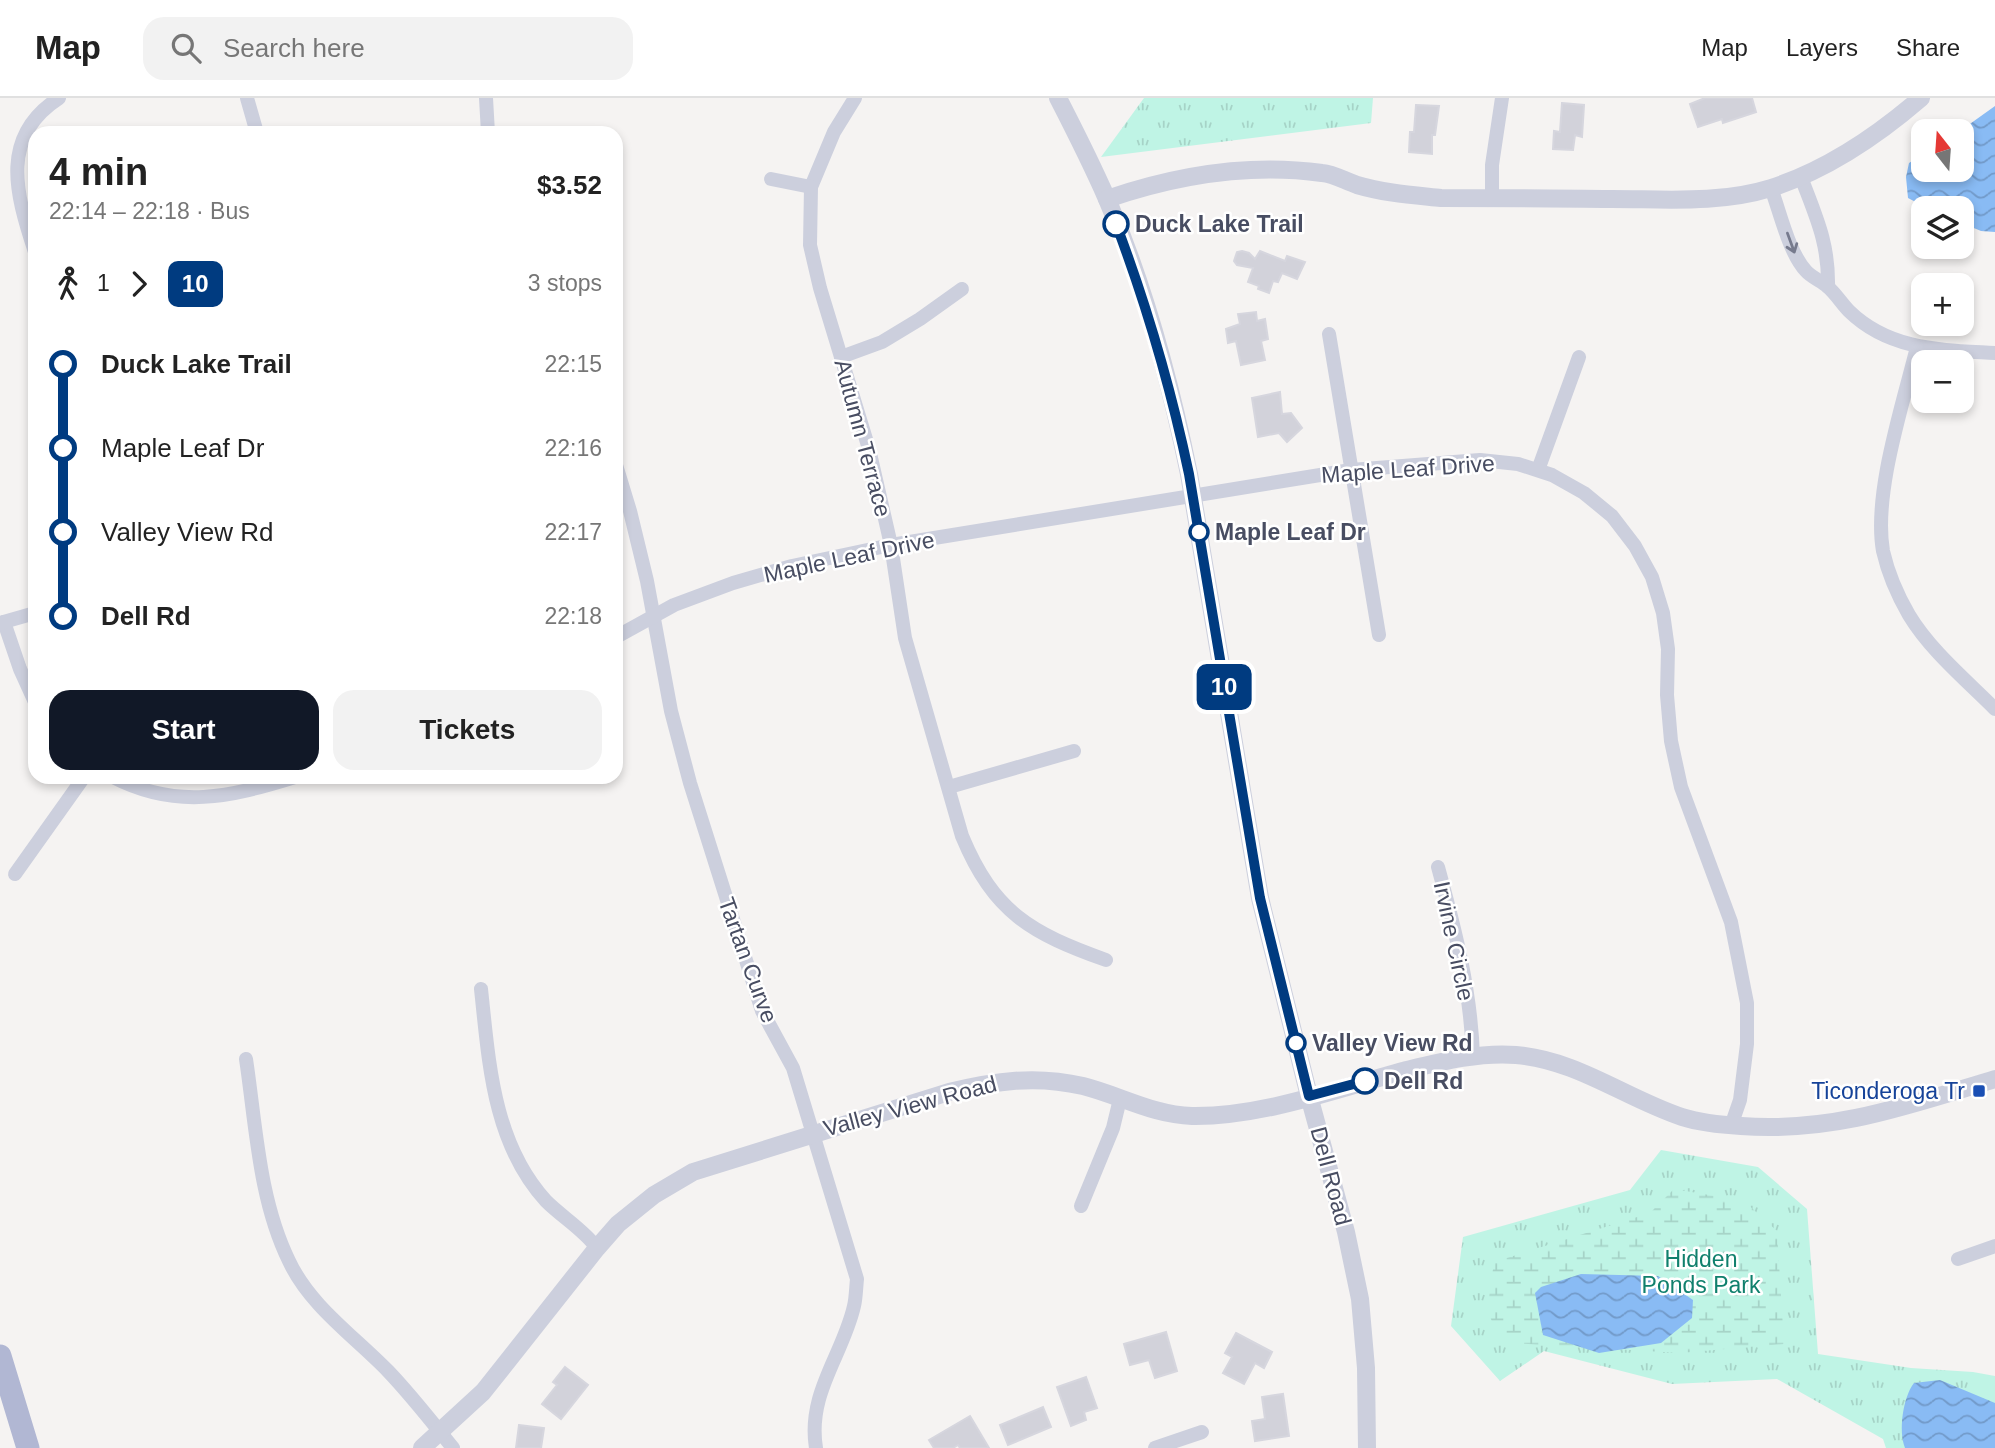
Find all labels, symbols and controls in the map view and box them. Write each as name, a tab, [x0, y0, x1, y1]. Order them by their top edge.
search box	[143, 17, 633, 80]
text: Map	[35, 29, 101, 66]
icon: search	[167, 29, 205, 67]
text: Search here	[223, 33, 365, 63]
text: Map	[1701, 34, 1748, 61]
text: Layers	[1786, 34, 1858, 61]
text: Share	[1896, 34, 1960, 61]
north arrow	[1911, 119, 1974, 182]
map controls	[1911, 119, 1974, 413]
text: 4 min	[49, 151, 148, 193]
text: $3.52	[537, 170, 602, 200]
button: layers	[1911, 196, 1974, 259]
text: 22:14 – 22:18 · Bus	[49, 198, 250, 224]
marker: Duck Lake Trail	[1103, 211, 1129, 237]
place label: Duck Lake Trail	[1135, 211, 1304, 237]
one-way arrow	[1786, 232, 1798, 254]
icon: walk	[49, 265, 87, 303]
icon: forward	[120, 265, 158, 303]
text: 1	[97, 270, 110, 296]
text: 10	[182, 270, 209, 297]
text: 3 stops	[528, 270, 602, 296]
button: +	[1911, 273, 1974, 336]
text: Duck Lake Trail	[101, 349, 292, 379]
button: −	[1911, 350, 1974, 413]
text: 22:15	[544, 351, 602, 377]
street label: Autumn Terrace	[829, 356, 897, 520]
text: Maple Leaf Dr	[101, 433, 264, 463]
text: 22:16	[544, 435, 602, 461]
street label: Maple Leaf Drive	[1320, 450, 1496, 488]
text: Valley View Rd	[101, 517, 273, 547]
text: 22:17	[544, 519, 602, 545]
place label: Maple Leaf Dr	[1215, 519, 1366, 545]
marker: Maple Leaf Dr	[1189, 522, 1209, 542]
street label: Maple Leaf Drive	[761, 526, 937, 588]
text: Dell Rd	[101, 601, 191, 631]
text: 22:18	[544, 603, 602, 629]
line badge: 10	[1192, 664, 1256, 710]
text: 10	[1211, 673, 1237, 700]
button: Start	[49, 690, 319, 770]
button: Tickets	[333, 690, 602, 770]
street label: Irvine Circle	[1429, 879, 1479, 1003]
street label: Tartan Curve	[713, 894, 783, 1026]
place label: Valley View Rd	[1312, 1030, 1473, 1056]
marker: Valley View Rd	[1286, 1033, 1306, 1053]
marker: Dell Rd	[1352, 1068, 1378, 1094]
place label: Dell Rd	[1384, 1068, 1463, 1094]
street label: Valley View Road	[821, 1070, 999, 1142]
place label: Ticonderoga Tr	[1811, 1078, 1965, 1104]
marker: Ticonderoga Tr	[1971, 1083, 1987, 1099]
street label: Dell Road	[1305, 1124, 1357, 1228]
park label: Hidden Ponds Park	[1642, 1246, 1761, 1298]

